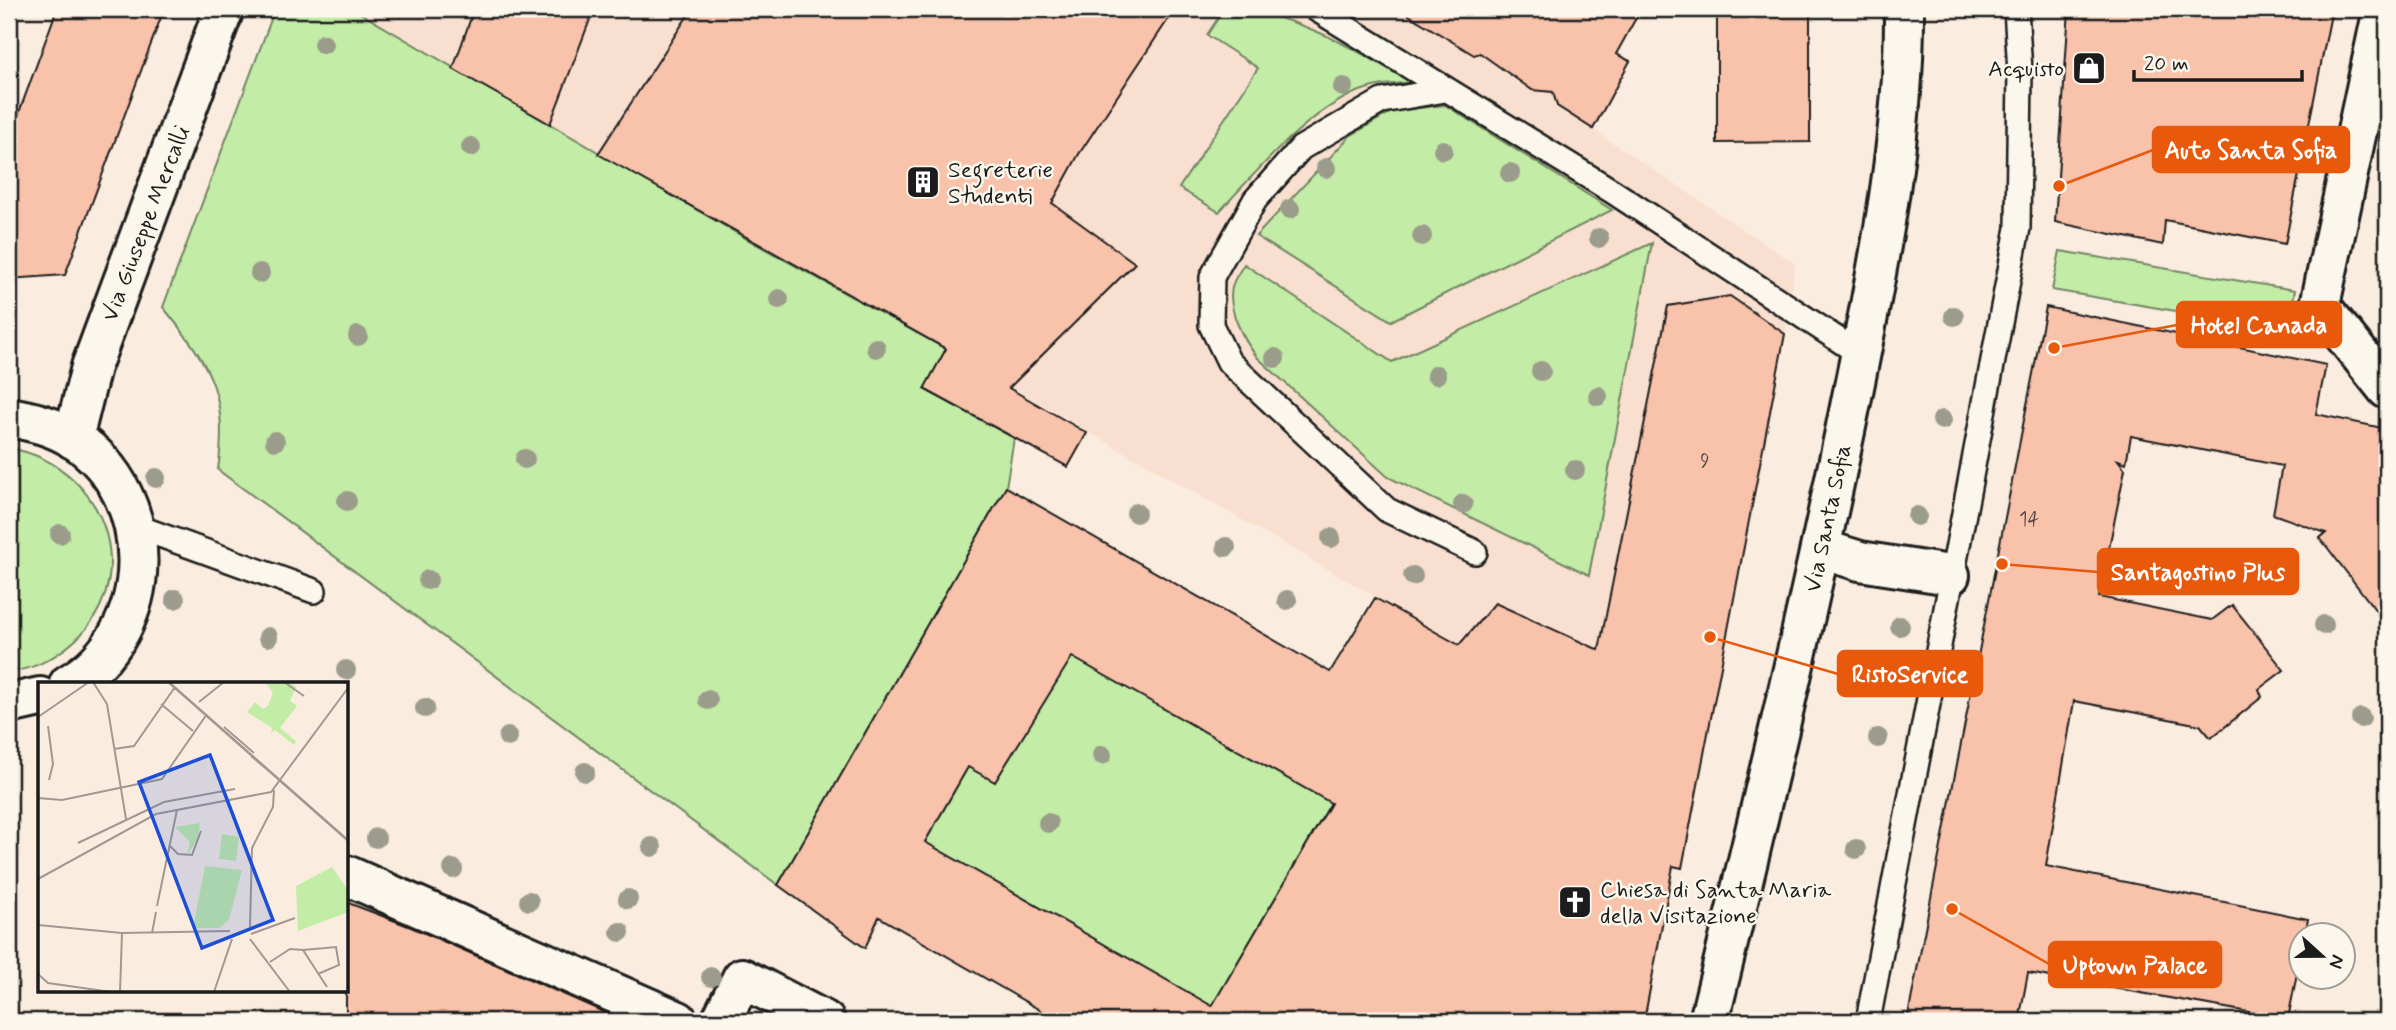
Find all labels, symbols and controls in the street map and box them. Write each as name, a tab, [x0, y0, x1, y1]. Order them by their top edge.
scale bar	[2134, 38, 2302, 82]
shop icon: Acquisto	[2070, 49, 2108, 87]
text: 20 m	[2144, 50, 2189, 78]
place label: Acquisto	[1988, 55, 2064, 85]
street label: Via Giuseppe Mercalli	[96, 122, 198, 326]
callout: Auto Santa Sofia	[2153, 127, 2349, 172]
text: Auto Santa Sofia	[2165, 136, 2337, 167]
place label: Segreterie Studenti	[948, 156, 1053, 212]
building icon: Segreterie Studenti	[904, 163, 942, 201]
callout: Hotel Canada	[2177, 302, 2341, 347]
text: Hotel Canada	[2191, 311, 2328, 342]
street label: Via Santa Sofia	[1799, 442, 1859, 595]
house number: 9	[1700, 449, 1710, 474]
house number: 14	[2019, 507, 2039, 532]
callout: Santagostino Plus	[2098, 549, 2298, 594]
text: Santagostino Plus	[2111, 558, 2286, 590]
callout: RistoService	[1838, 651, 1982, 696]
text: RistoService	[1852, 660, 1969, 691]
inset map	[38, 682, 348, 992]
place label: Chiesa di Santa Maria della Visitazione	[1600, 876, 1832, 932]
church icon: Chiesa di Santa Maria della Visitazione	[1556, 883, 1594, 921]
north arrow	[2288, 922, 2358, 992]
callout: Uptown Palace	[2049, 942, 2221, 987]
text: Uptown Palace	[2063, 951, 2208, 982]
text: N	[2323, 951, 2350, 972]

